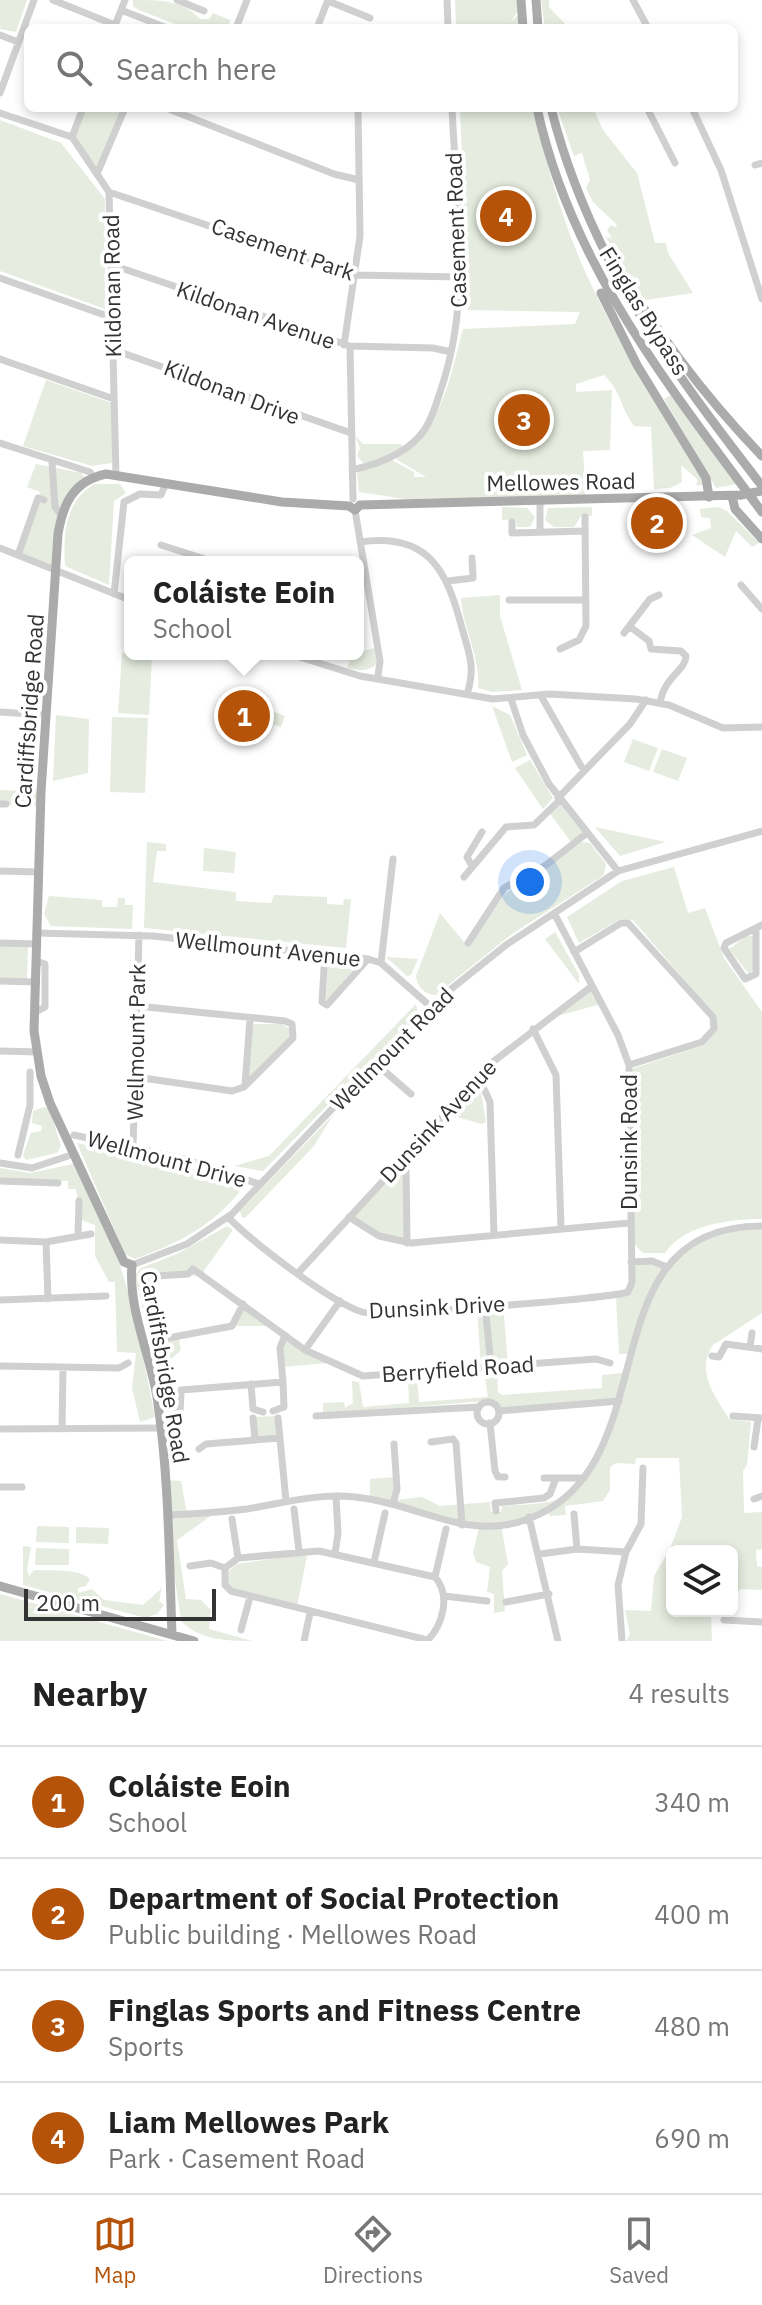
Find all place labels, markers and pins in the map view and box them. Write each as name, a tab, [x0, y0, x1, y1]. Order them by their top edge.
pin: 4	[480, 186, 532, 246]
pin: 3	[498, 390, 550, 450]
pin: 2	[631, 493, 683, 553]
pin: 1	[218, 686, 270, 746]

